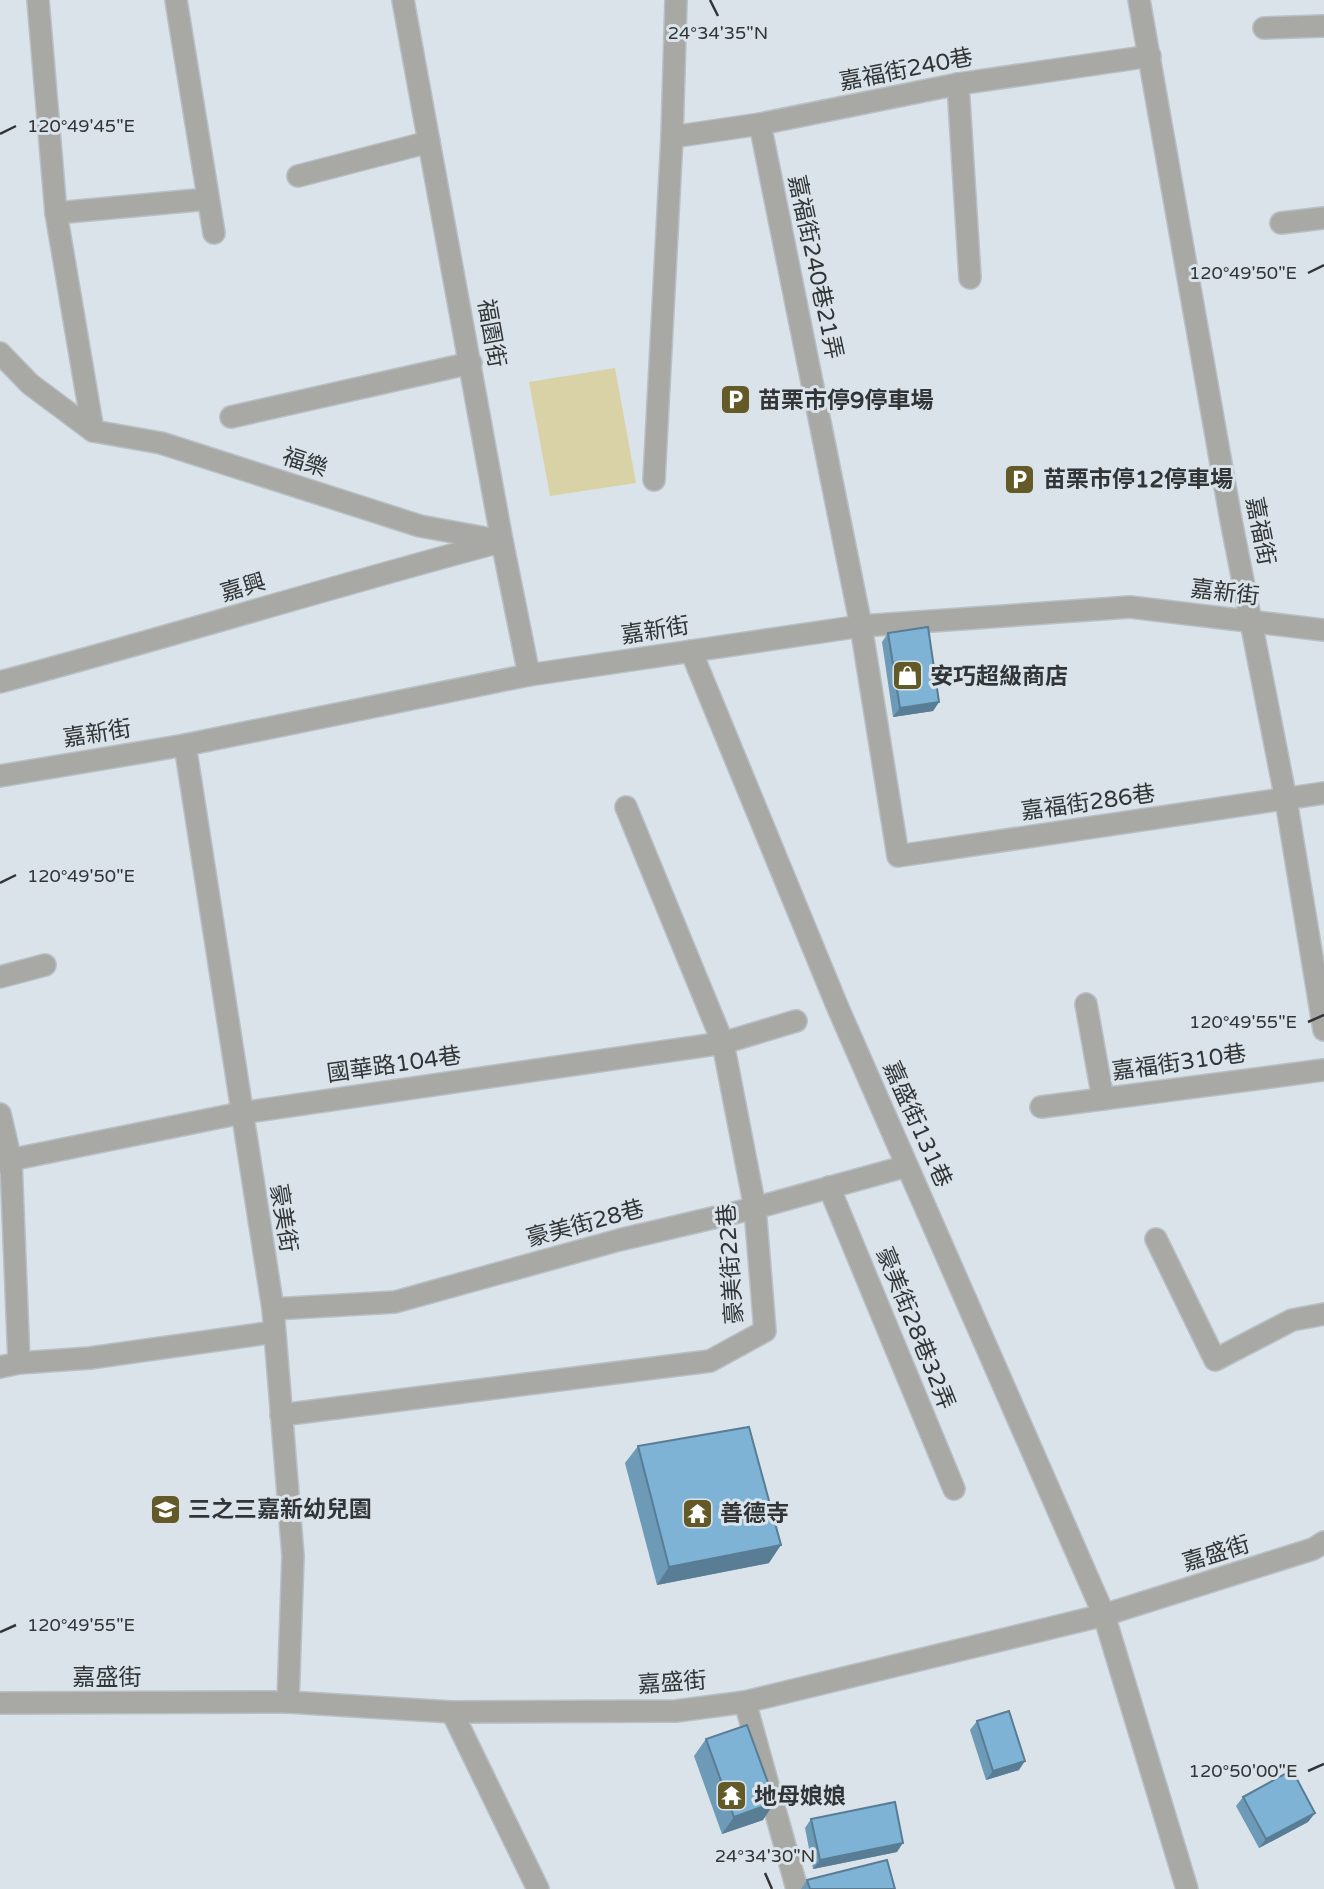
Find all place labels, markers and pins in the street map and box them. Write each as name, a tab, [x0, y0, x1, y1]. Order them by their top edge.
parking icon: 苗栗市停9停車場	[718, 383, 752, 417]
place label: 苗栗市停9停車場	[758, 387, 933, 415]
parking icon: 苗栗市停12停車場	[1003, 462, 1037, 496]
place label: 苗栗市停12停車場	[1043, 466, 1233, 494]
shop icon: 安巧超級商店	[890, 659, 924, 693]
place label: 安巧超級商店	[930, 663, 1068, 691]
school or university icon: 三之三嘉新幼兒園	[148, 1492, 182, 1526]
place label: 三之三嘉新幼兒園	[188, 1496, 372, 1524]
temple icon: 善德寺	[680, 1496, 714, 1530]
place label: 善德寺	[720, 1500, 789, 1528]
temple icon: 地母娘娘	[714, 1779, 748, 1813]
place label: 地母娘娘	[754, 1783, 846, 1811]

